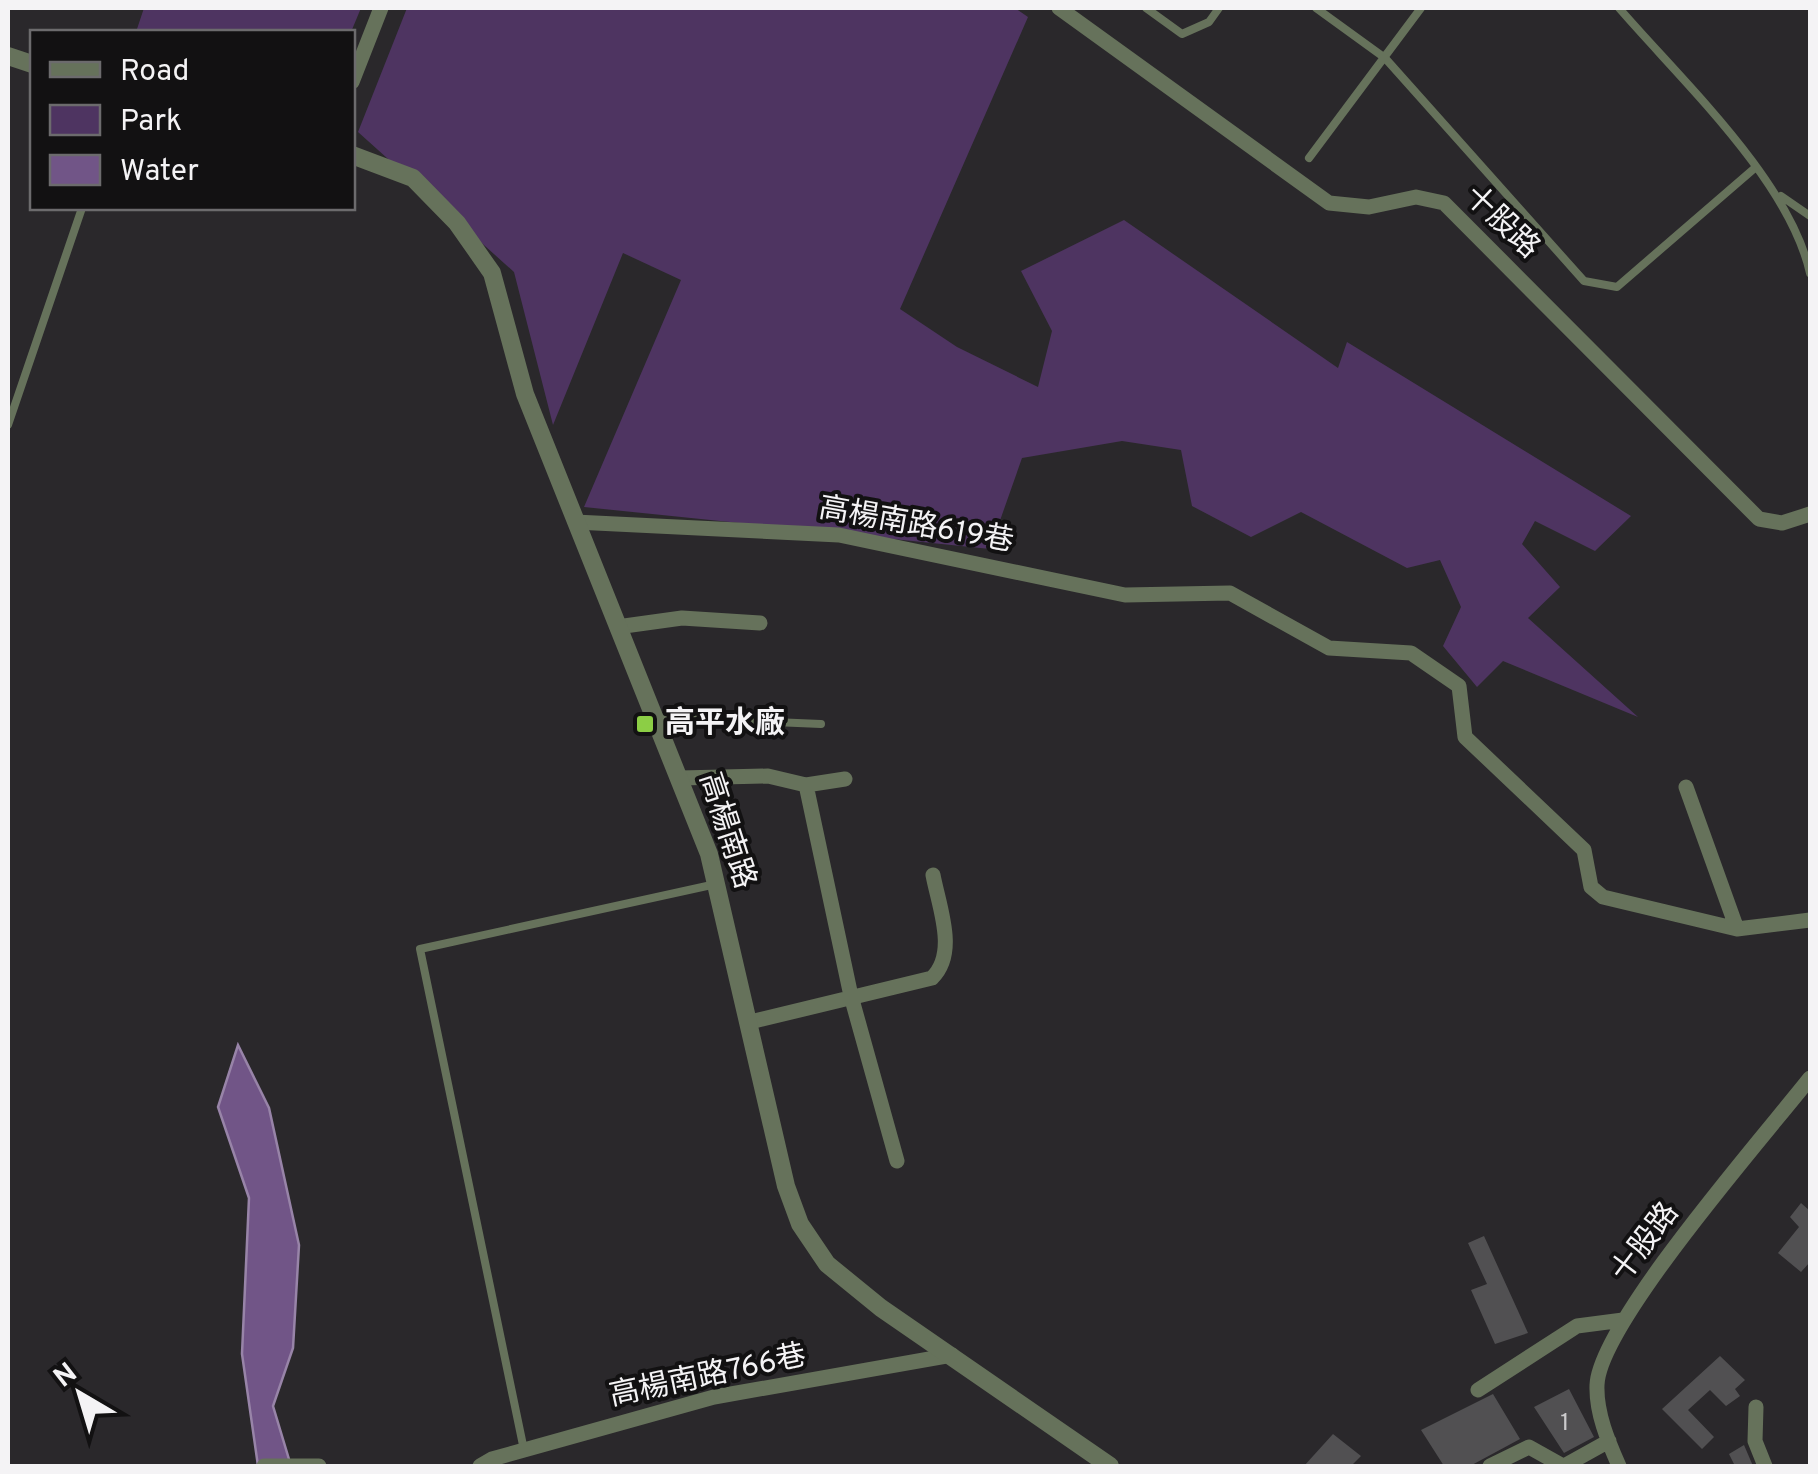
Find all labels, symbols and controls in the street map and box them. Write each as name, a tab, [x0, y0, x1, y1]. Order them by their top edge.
legend	[30, 30, 355, 210]
text: Road	[120, 54, 189, 91]
text: Park	[120, 104, 182, 141]
text: Water	[120, 154, 199, 191]
street label: 十股路	[1455, 179, 1547, 267]
street label: 高楊南路619巷	[816, 491, 1016, 561]
place label: 高平水廠	[665, 705, 785, 743]
marker: 高平水廠	[634, 713, 656, 735]
street label: 高楊南路	[690, 768, 762, 894]
street label: 十股路	[1604, 1196, 1688, 1290]
street label: 高楊南路766巷	[606, 1338, 810, 1416]
north arrow	[30, 1344, 130, 1444]
text: N	[47, 1356, 85, 1397]
house number: 1	[1560, 1408, 1570, 1440]

